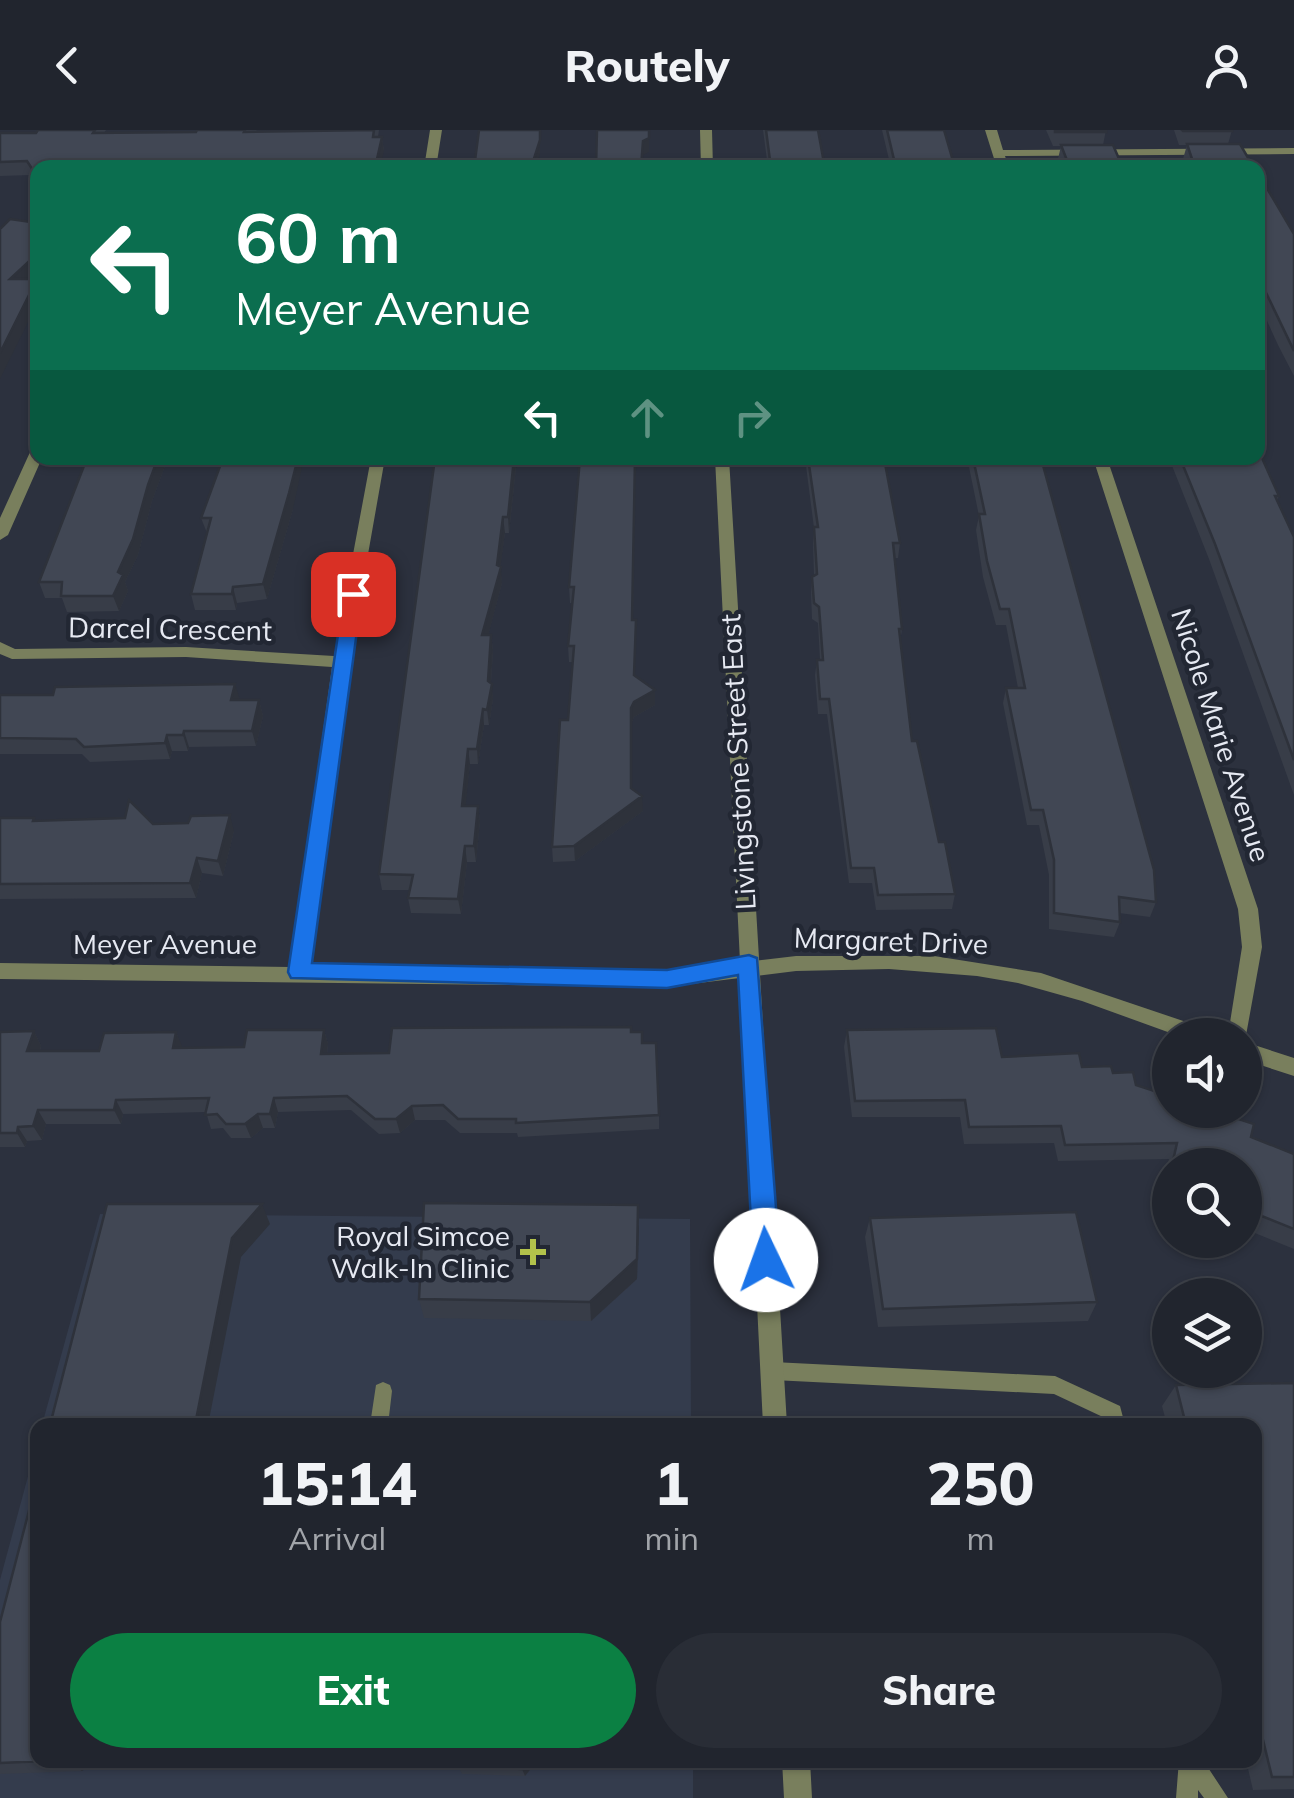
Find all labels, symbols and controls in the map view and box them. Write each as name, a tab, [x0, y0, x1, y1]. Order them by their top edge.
text: Routely	[564, 37, 730, 93]
icon: back	[40, 38, 95, 93]
icon: person	[1199, 38, 1254, 93]
text: 60 m	[235, 193, 401, 281]
icon: left	[70, 200, 200, 330]
text: Meyer Avenue	[235, 280, 531, 336]
icon: left	[515, 390, 570, 445]
icon: ahead	[620, 390, 675, 445]
icon: right	[725, 390, 780, 445]
pin	[311, 552, 396, 637]
icon: arrive	[326, 567, 381, 622]
street label: Nicole Marie Avenue	[1164, 604, 1279, 866]
street label: Darcel Crescent	[68, 609, 272, 648]
street label: Livingstone Street East	[712, 613, 763, 911]
street label: Margaret Drive	[793, 920, 989, 961]
street label: Meyer Avenue	[73, 926, 257, 961]
map controls	[1152, 1018, 1262, 1388]
button: sound	[1152, 1018, 1262, 1128]
button: search	[1152, 1148, 1262, 1258]
position arrow	[714, 1208, 818, 1312]
place label: Royal Simcoe Walk-In Clinic	[331, 1218, 510, 1285]
marker: Royal Simcoe Walk-In Clinic	[520, 1239, 546, 1265]
button: layers	[1152, 1278, 1262, 1388]
text: 15:14	[257, 1445, 417, 1520]
text: 1	[654, 1445, 690, 1520]
text: 250	[926, 1445, 1034, 1520]
text: Arrival	[288, 1518, 386, 1558]
text: min	[645, 1518, 699, 1558]
text: m	[966, 1518, 995, 1558]
button: Exit	[70, 1633, 636, 1748]
button: Share	[656, 1633, 1222, 1748]

